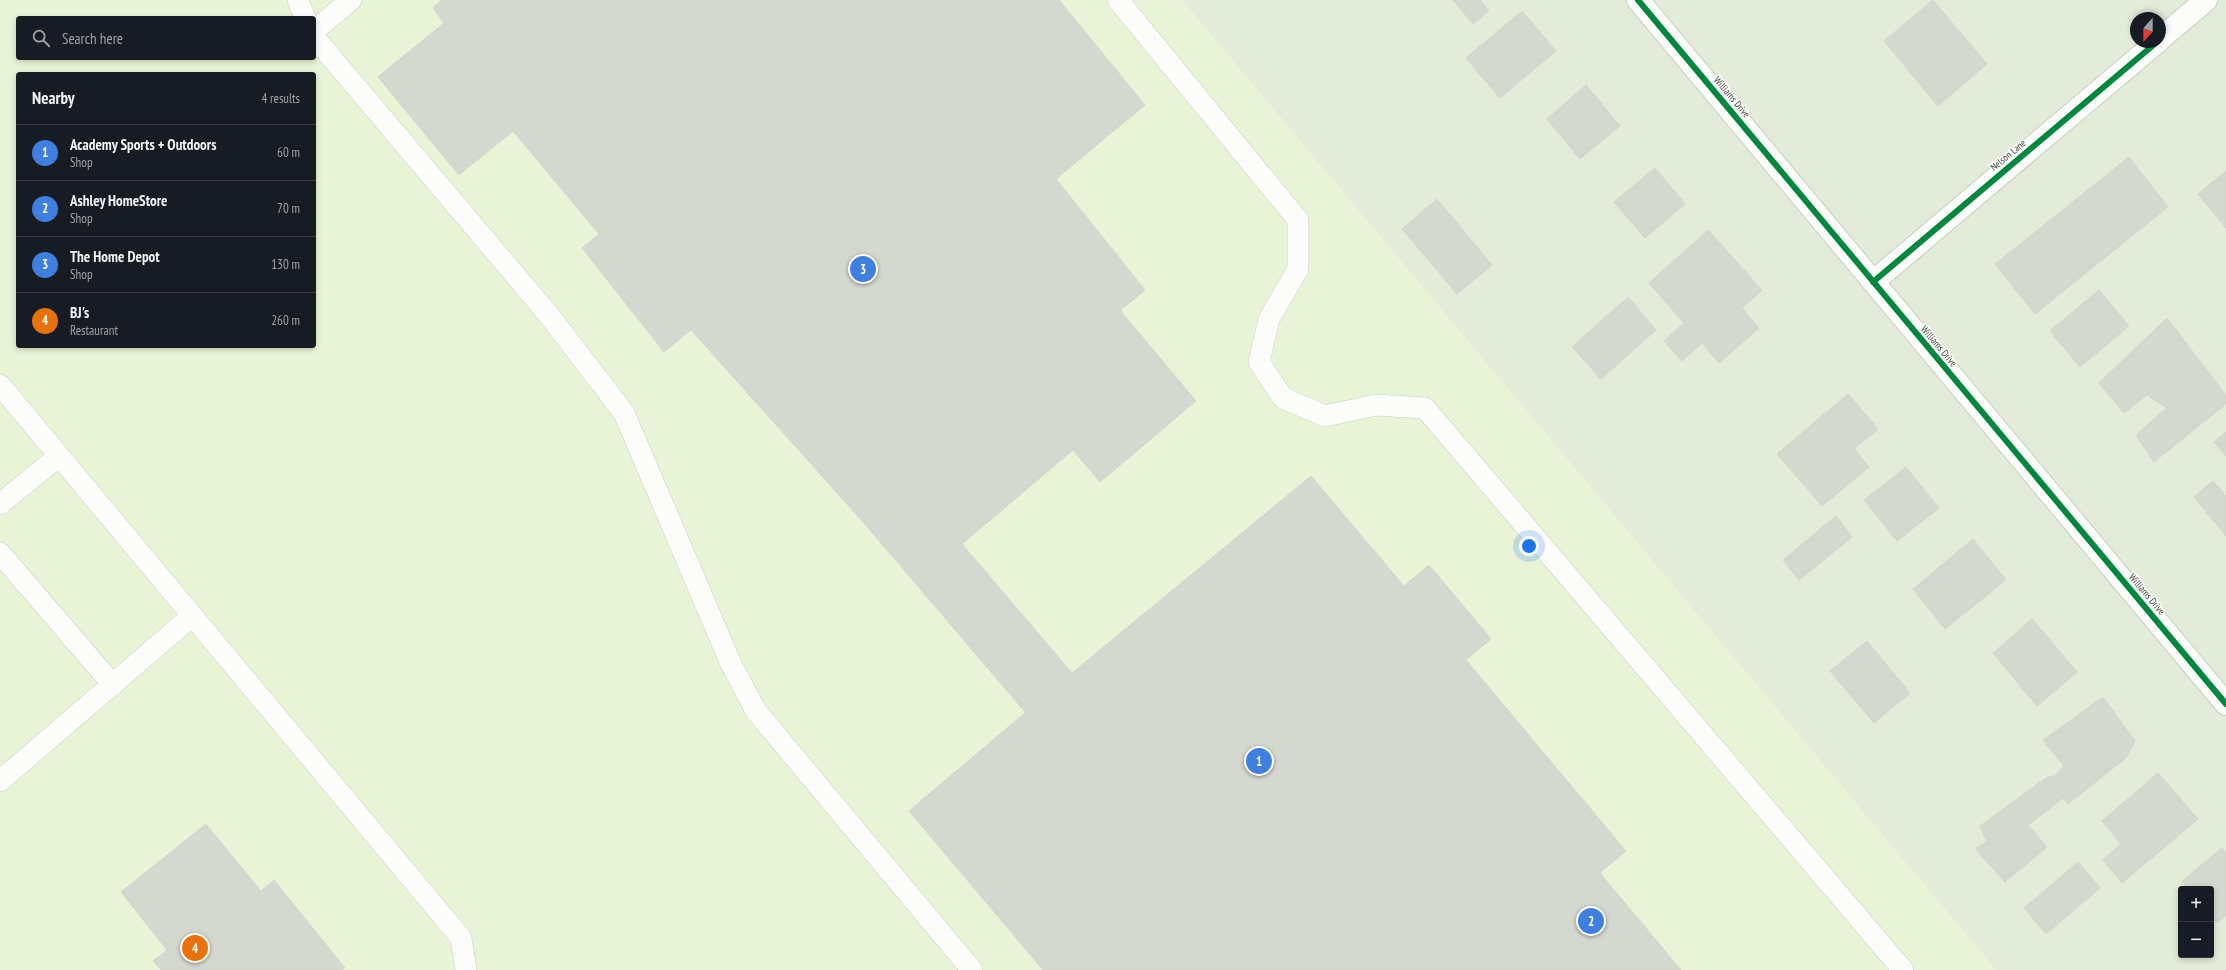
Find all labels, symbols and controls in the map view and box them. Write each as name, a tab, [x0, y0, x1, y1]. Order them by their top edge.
north arrow	[2130, 12, 2166, 48]
search box	[16, 16, 316, 60]
icon: search	[30, 27, 52, 49]
text: Search here	[62, 29, 123, 48]
street label: Williams Drive	[1711, 74, 1753, 120]
text: Nearby	[32, 87, 75, 109]
text: 4 results	[261, 90, 300, 107]
text: Academy Sports + Outdoors	[70, 135, 216, 154]
street label: Nelson Lane	[1988, 136, 2028, 174]
text: 1	[42, 144, 48, 161]
text: 60 m	[277, 144, 300, 161]
text: Shop	[70, 154, 93, 171]
text: Ashley HomeStore	[70, 191, 168, 210]
text: 2	[42, 200, 48, 217]
text: 70 m	[277, 200, 300, 217]
text: Shop	[70, 210, 93, 227]
text: The Home Depot	[70, 247, 160, 266]
pin: 3	[850, 254, 876, 284]
text: 3	[42, 256, 48, 273]
text: 130 m	[271, 256, 300, 273]
text: Shop	[70, 266, 93, 283]
text: BJ's	[70, 303, 89, 322]
text: 4	[42, 312, 48, 329]
text: 260 m	[271, 312, 300, 329]
text: Restaurant	[70, 322, 118, 339]
street label: Williams Drive	[1918, 323, 1960, 369]
your location	[1519, 536, 1539, 556]
street label: Williams Drive	[2126, 571, 2168, 617]
pin: 1	[1246, 746, 1272, 776]
map controls	[2178, 886, 2214, 958]
button: +	[2178, 886, 2214, 922]
pin: 2	[1578, 906, 1604, 936]
button: −	[2178, 922, 2214, 958]
pin: 4	[182, 933, 208, 963]

